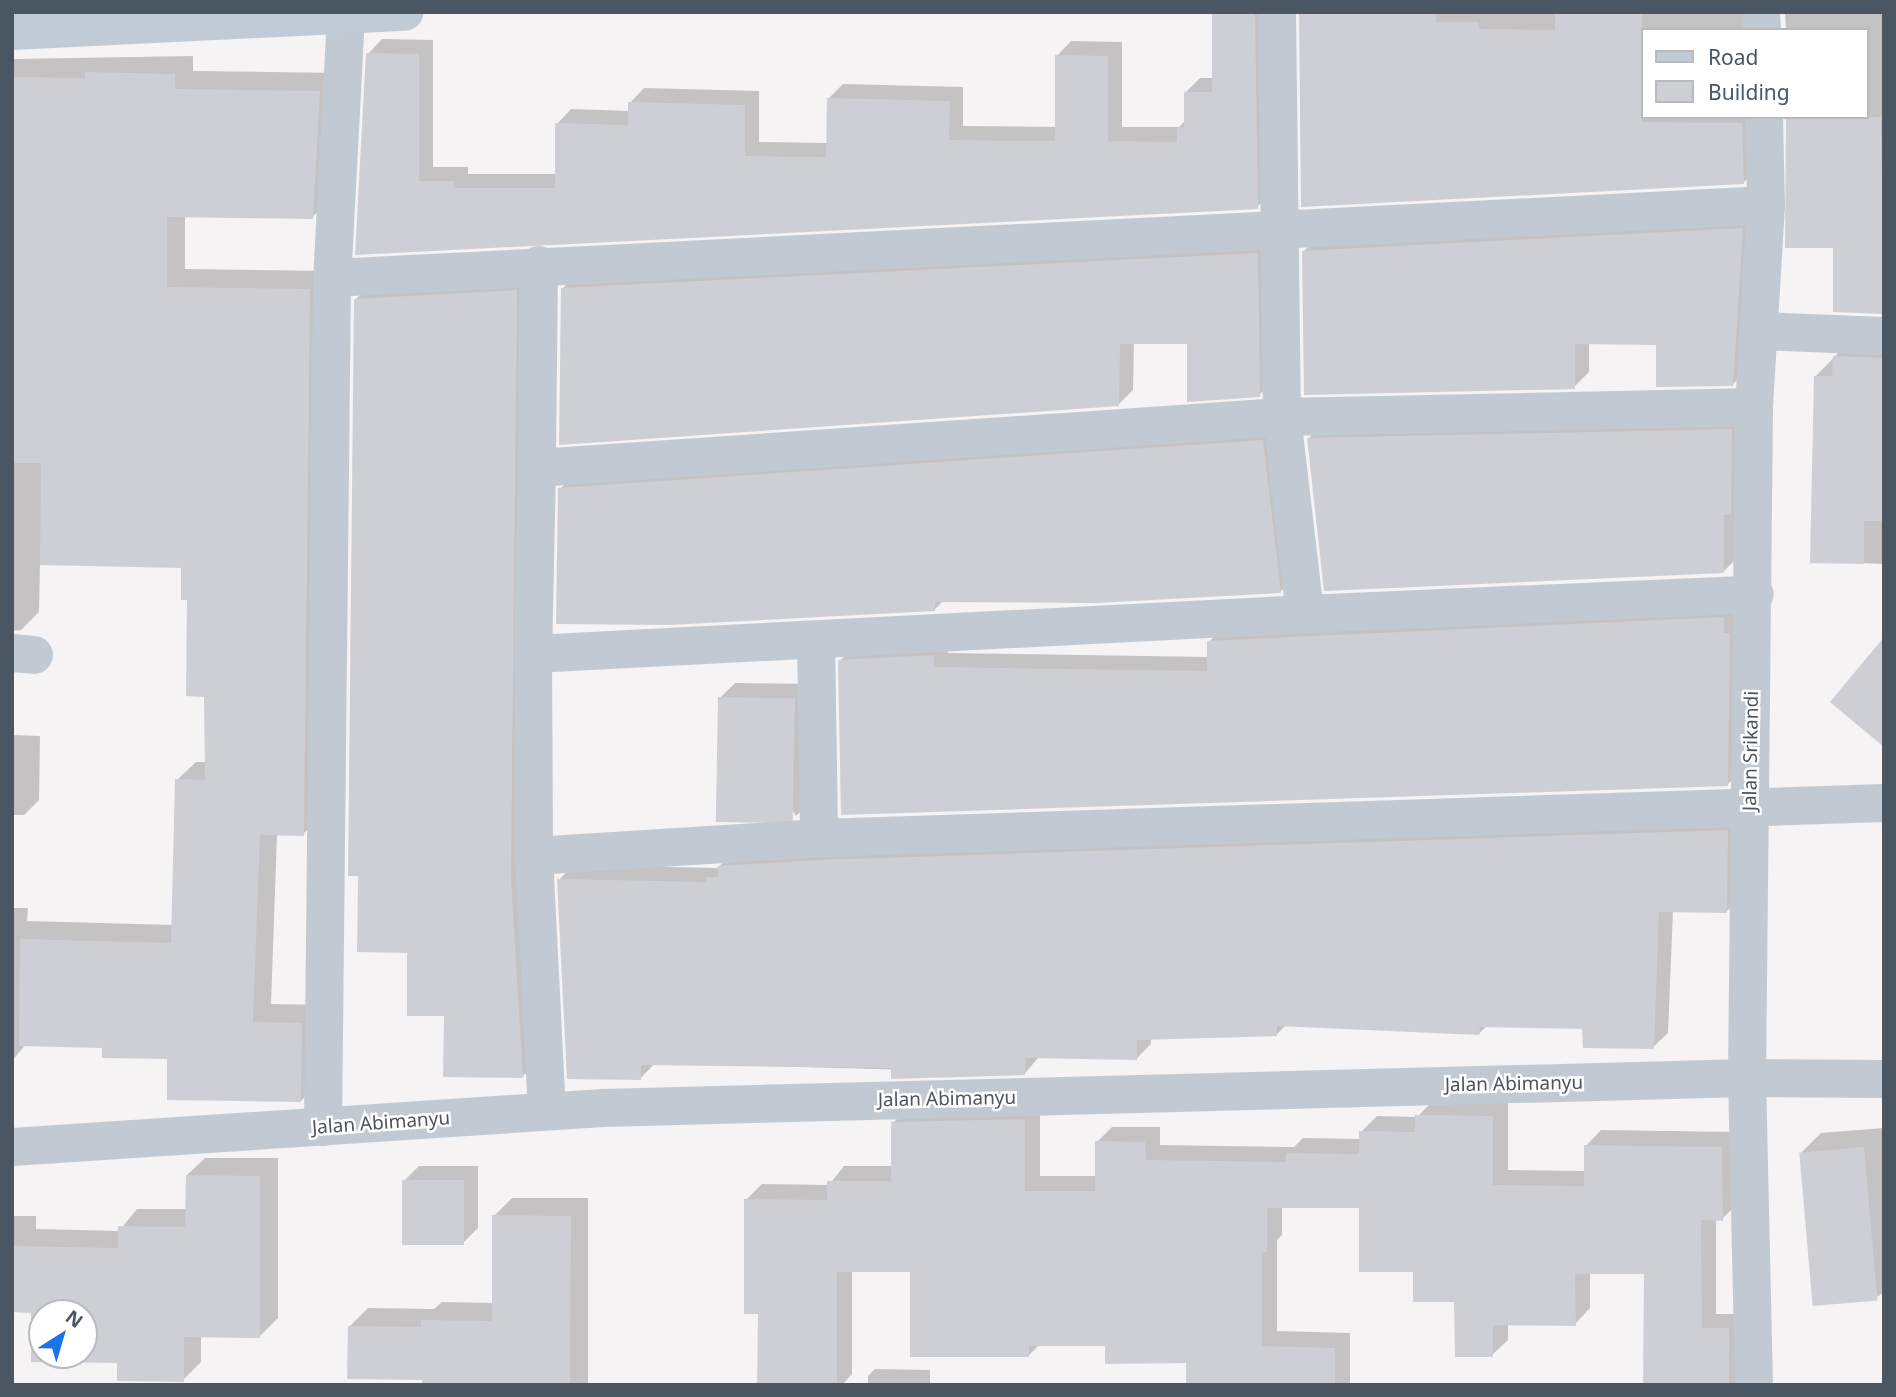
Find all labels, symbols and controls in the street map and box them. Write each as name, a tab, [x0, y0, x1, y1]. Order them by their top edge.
legend	[1640, 28, 1868, 119]
text: Road	[1708, 43, 1758, 71]
text: Building	[1708, 78, 1790, 106]
street label: Jalan Srikandi	[1739, 691, 1763, 811]
street label: Jalan Abimanyu	[1445, 1071, 1583, 1097]
street label: Jalan Abimanyu	[878, 1086, 1016, 1112]
street label: Jalan Abimanyu	[311, 1107, 451, 1139]
north arrow	[28, 1299, 98, 1369]
text: N	[60, 1304, 88, 1334]

